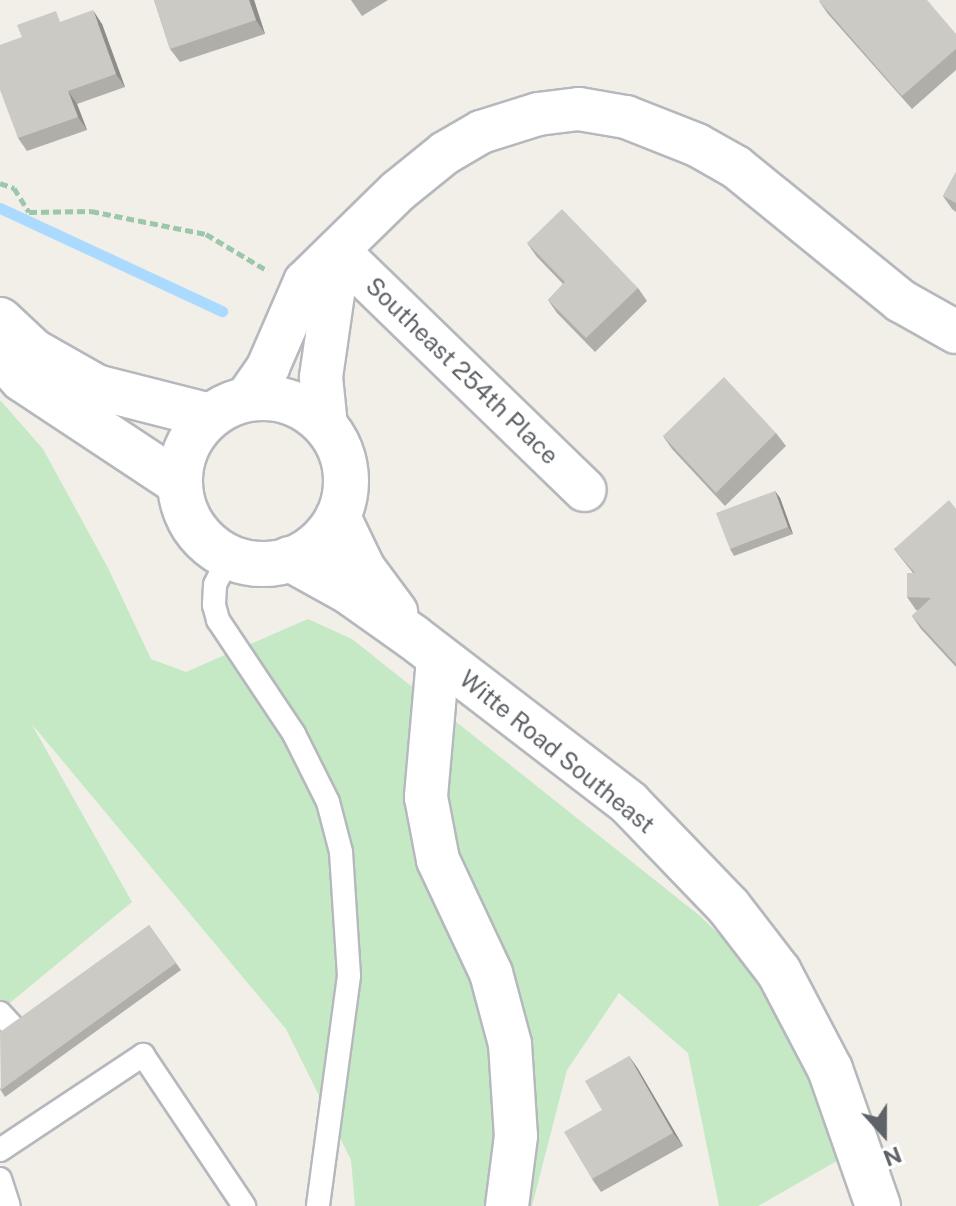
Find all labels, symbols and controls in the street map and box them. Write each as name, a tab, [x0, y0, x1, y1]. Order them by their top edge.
street label: Southeast 254th Place	[360, 272, 564, 470]
street label: Witte Road Southeast	[454, 664, 660, 840]
north arrow	[844, 1094, 924, 1174]
text: N	[880, 1141, 905, 1172]

